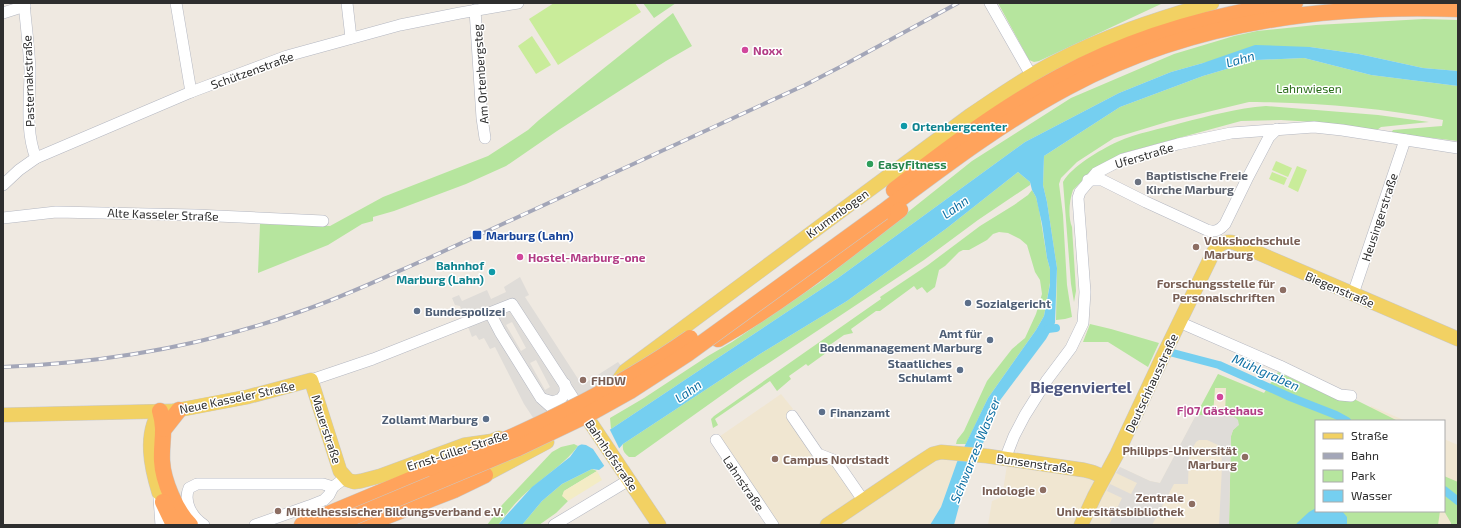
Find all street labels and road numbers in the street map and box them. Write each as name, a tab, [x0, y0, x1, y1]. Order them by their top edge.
street label: Am Ortenbergsteg	[470, 23, 490, 124]
street label: Pasternakstraße	[19, 35, 37, 127]
street label: Schützenstraße	[209, 49, 295, 91]
street label: Uferstraße	[1113, 139, 1175, 171]
street label: Heusingerstraße	[1358, 171, 1400, 263]
street label: Krummbogen	[803, 186, 871, 240]
street label: Alte Kasseler Straße	[107, 205, 219, 223]
street label: Biegenstraße	[1303, 268, 1377, 310]
street label: Deutschhausstraße	[1122, 331, 1180, 435]
street label: Neue Kasseler Straße	[178, 378, 296, 416]
street label: Mauerstraße	[309, 393, 345, 465]
street label: Bahnhofstraße	[583, 417, 641, 493]
street label: Ernst-Giller-Straße	[405, 427, 509, 473]
street label: Bunsenstraße	[996, 451, 1074, 475]
street label: Lahnstraße	[720, 453, 768, 513]

